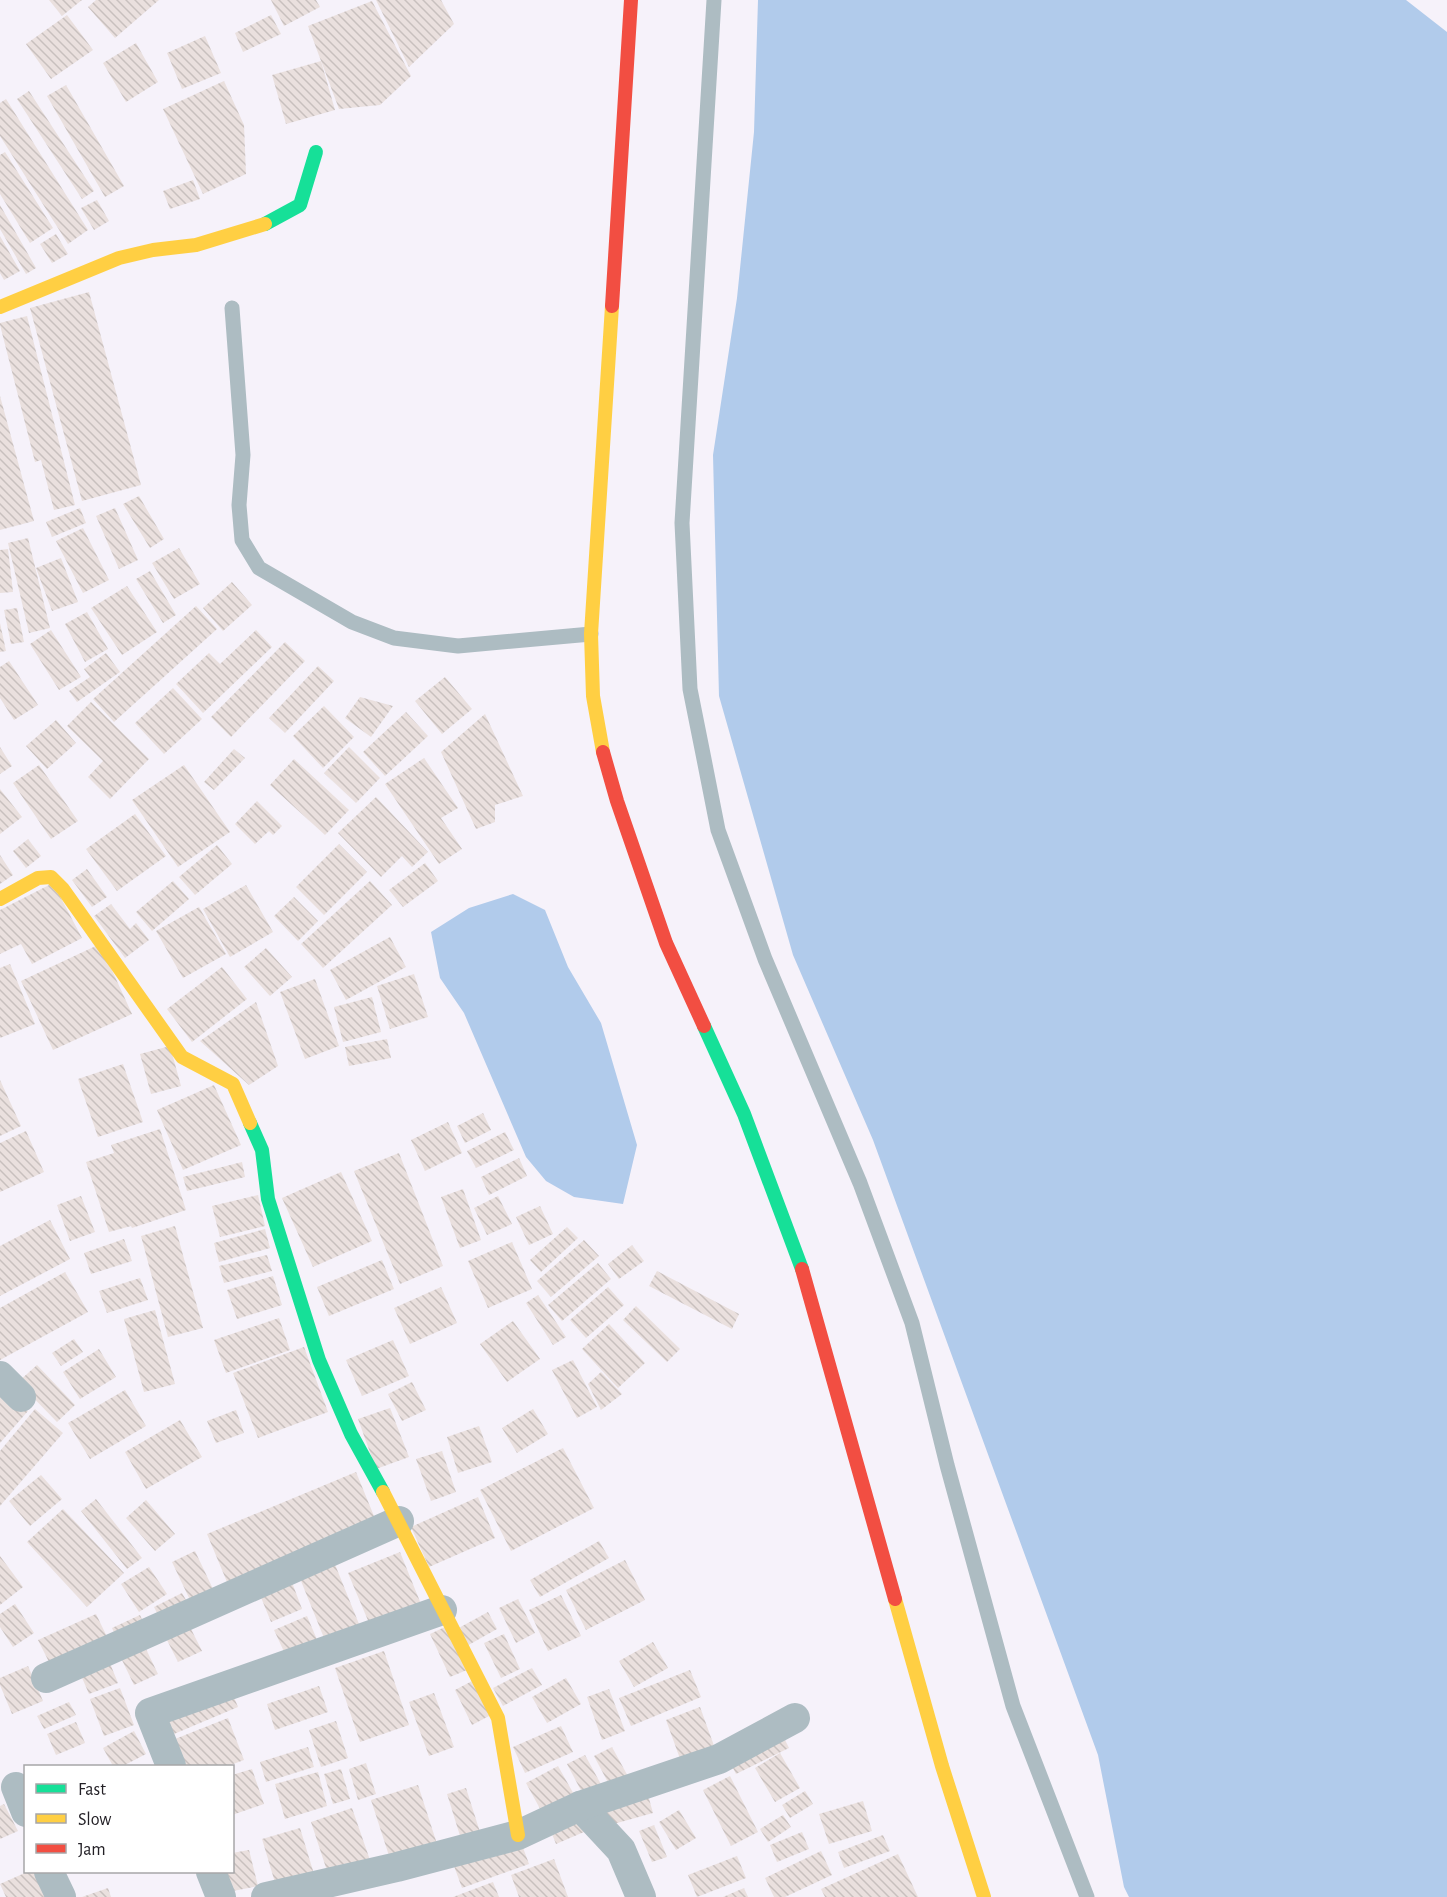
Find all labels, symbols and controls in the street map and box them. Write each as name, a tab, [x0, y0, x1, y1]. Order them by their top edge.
legend	[24, 1765, 234, 1873]
text: Fast	[78, 1781, 106, 1799]
text: Slow	[78, 1811, 111, 1829]
text: Jam	[78, 1841, 106, 1859]

